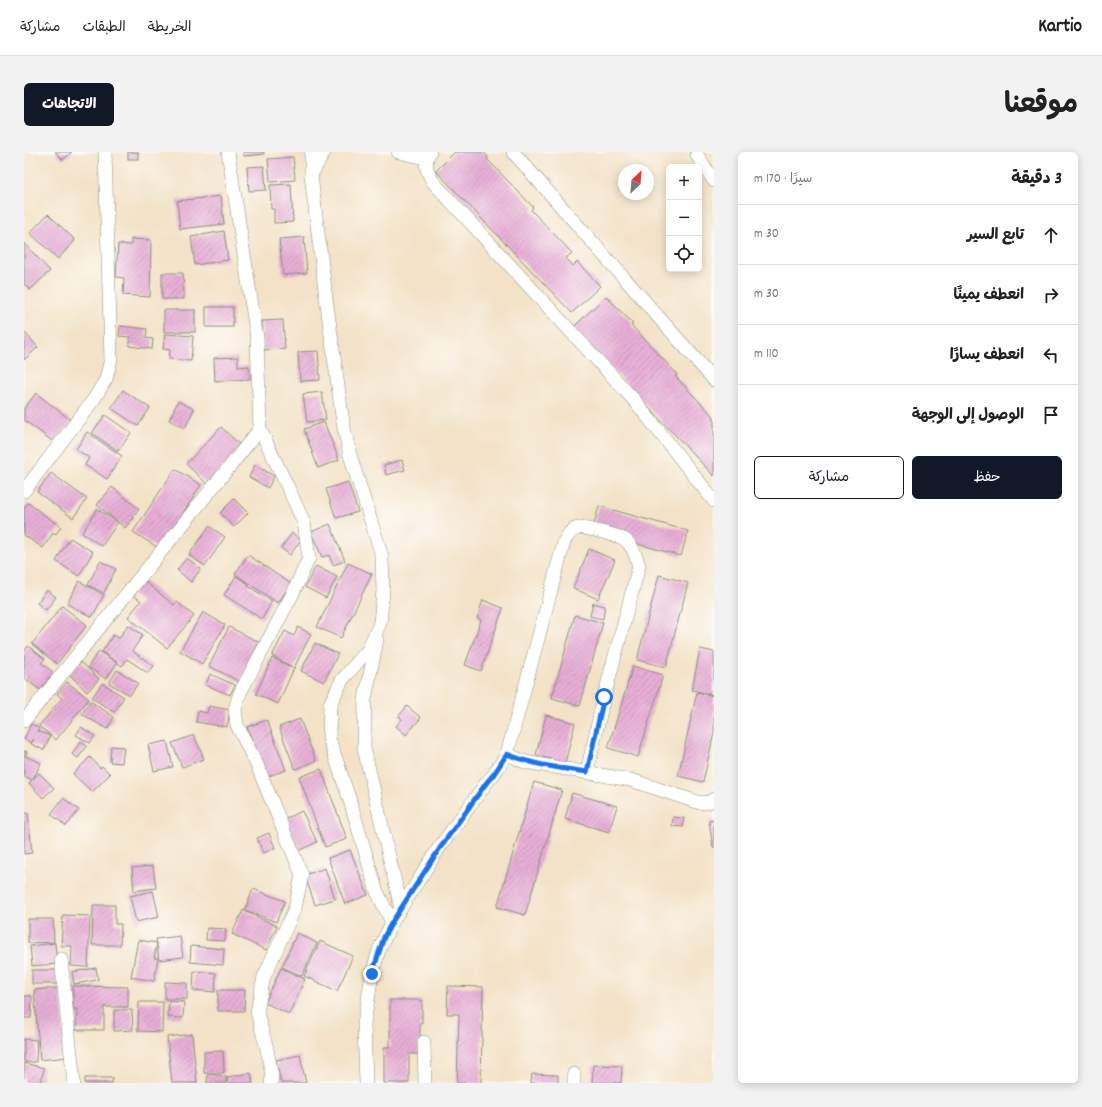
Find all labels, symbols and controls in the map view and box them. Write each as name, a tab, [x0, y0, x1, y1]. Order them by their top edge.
text: Kartio	[1038, 14, 1082, 41]
text: مشاركة	[20, 18, 60, 38]
text: الطبقات	[82, 18, 126, 38]
text: الخريطة	[148, 18, 191, 38]
button: الاتجاهات	[24, 83, 114, 126]
text: موقعنا	[1004, 87, 1078, 127]
north arrow	[618, 164, 654, 200]
map controls	[666, 164, 702, 272]
button: +	[666, 164, 702, 200]
text: 3 دقيقة	[1011, 168, 1062, 192]
text: سيرًا · 170 m	[754, 170, 812, 189]
button: −	[666, 200, 702, 236]
icon: ahead	[1040, 224, 1062, 246]
text: 30 m	[754, 225, 779, 244]
text: تابع السير	[967, 225, 1024, 247]
button: locate	[666, 236, 702, 272]
icon: right	[1040, 284, 1062, 306]
text: 30 m	[754, 285, 779, 304]
text: انعطف يمينًا	[954, 285, 1024, 307]
icon: left	[1040, 344, 1062, 366]
text: 110 m	[754, 345, 779, 364]
text: انعطف يسارًا	[950, 345, 1024, 367]
icon: arrive	[1040, 404, 1062, 426]
text: الوصول إلى الوجهة	[912, 405, 1024, 427]
button: مشاركة	[754, 456, 904, 499]
button: حفظ	[912, 456, 1062, 499]
route start	[595, 688, 613, 706]
route end	[363, 965, 381, 983]

